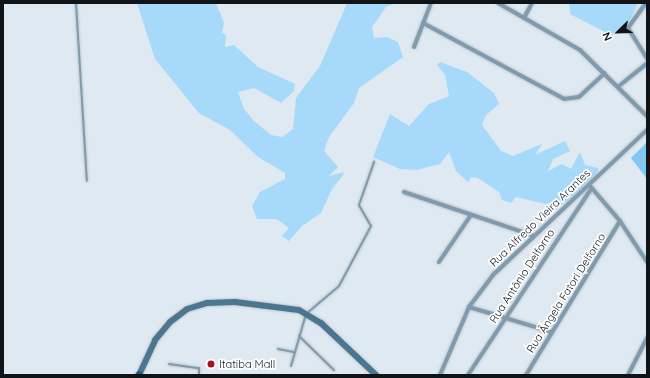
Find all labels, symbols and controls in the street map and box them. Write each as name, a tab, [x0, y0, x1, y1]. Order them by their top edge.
north arrow	[598, 12, 638, 52]
text: N	[599, 30, 615, 43]
street label: Rua Alfredo Vieira Arantes	[487, 166, 593, 270]
street label: Rua Antônio Delforno	[487, 226, 557, 326]
street label: Rua Ângela Fatori Delforno	[524, 231, 608, 355]
place label: Itatiba Mall	[219, 357, 275, 371]
marker: Itatiba Mall	[206, 359, 216, 369]

